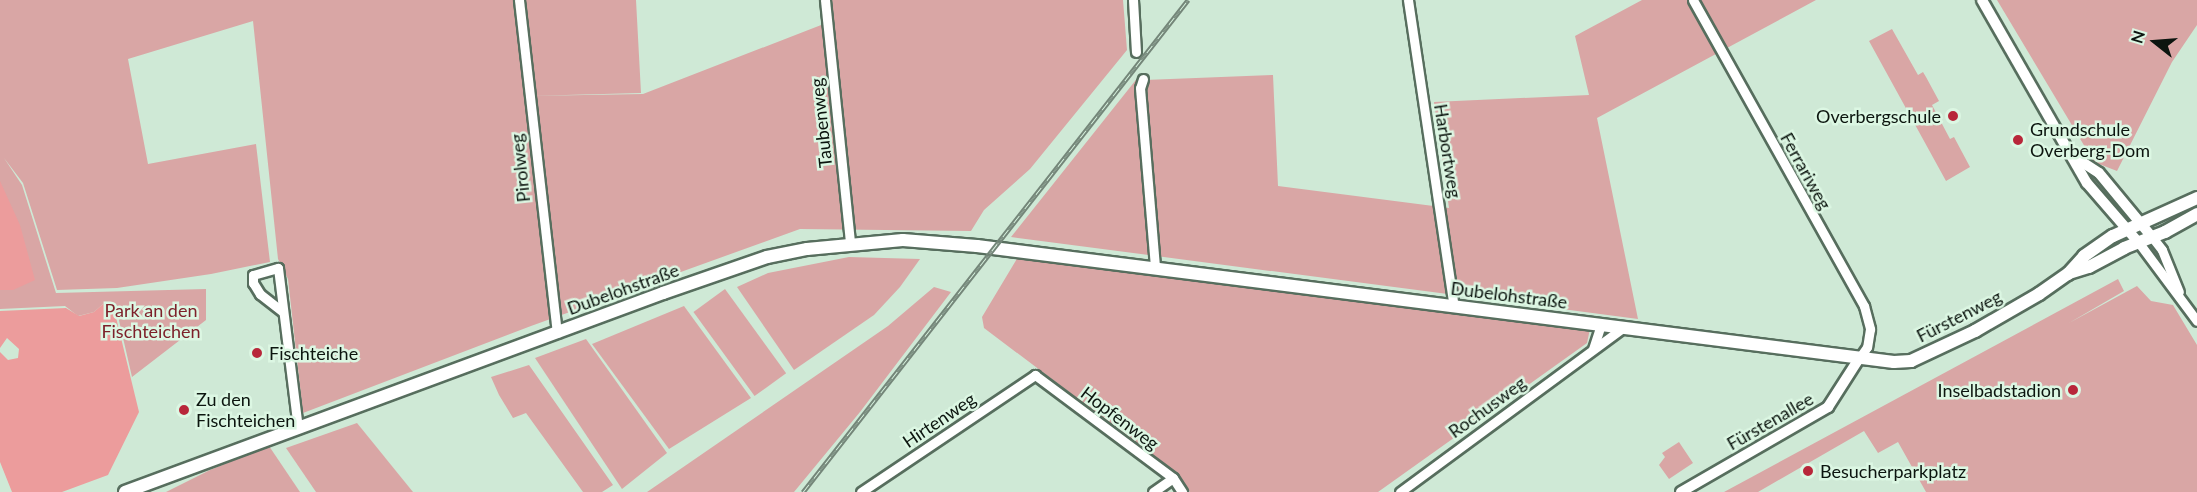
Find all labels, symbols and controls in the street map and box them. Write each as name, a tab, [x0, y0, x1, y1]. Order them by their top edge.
north arrow	[2125, 12, 2185, 72]
text: N	[2126, 28, 2148, 45]
street label: Taubenweg	[806, 77, 836, 169]
street label: Harbortweg	[1430, 102, 1466, 200]
place label: Overbergschule	[1816, 105, 1941, 127]
marker: Overbergschule	[1946, 109, 1960, 123]
place label: Grundschule Overberg-Dom	[2030, 119, 2150, 162]
street label: Ferrariweg	[1776, 129, 1836, 213]
street label: Pirolweg	[506, 133, 534, 203]
marker: Grundschule Overberg-Dom	[2011, 133, 2025, 147]
street label: Dubelohstraße	[564, 259, 682, 319]
street label: Dubelohstraße	[1450, 277, 1568, 313]
street label: Fürstenweg	[1913, 285, 2005, 347]
park label: Park an den Fischteichen	[101, 300, 201, 342]
place label: Fischteiche	[269, 342, 358, 364]
marker: Fischteiche	[250, 346, 264, 360]
street label: Rochusweg	[1444, 372, 1530, 442]
place label: Inselbadstadion	[1938, 379, 2061, 401]
street label: Hopfenweg	[1077, 382, 1163, 454]
marker: Inselbadstadion	[2066, 383, 2080, 397]
street label: Hirtenweg	[898, 388, 980, 452]
street label: Fürstenallee	[1723, 388, 1817, 454]
place label: Zu den Fischteichen	[196, 389, 295, 432]
marker: Zu den Fischteichen	[177, 403, 191, 417]
place label: Besucherparkplatz	[1820, 460, 1966, 482]
marker: Besucherparkplatz	[1801, 464, 1815, 478]

